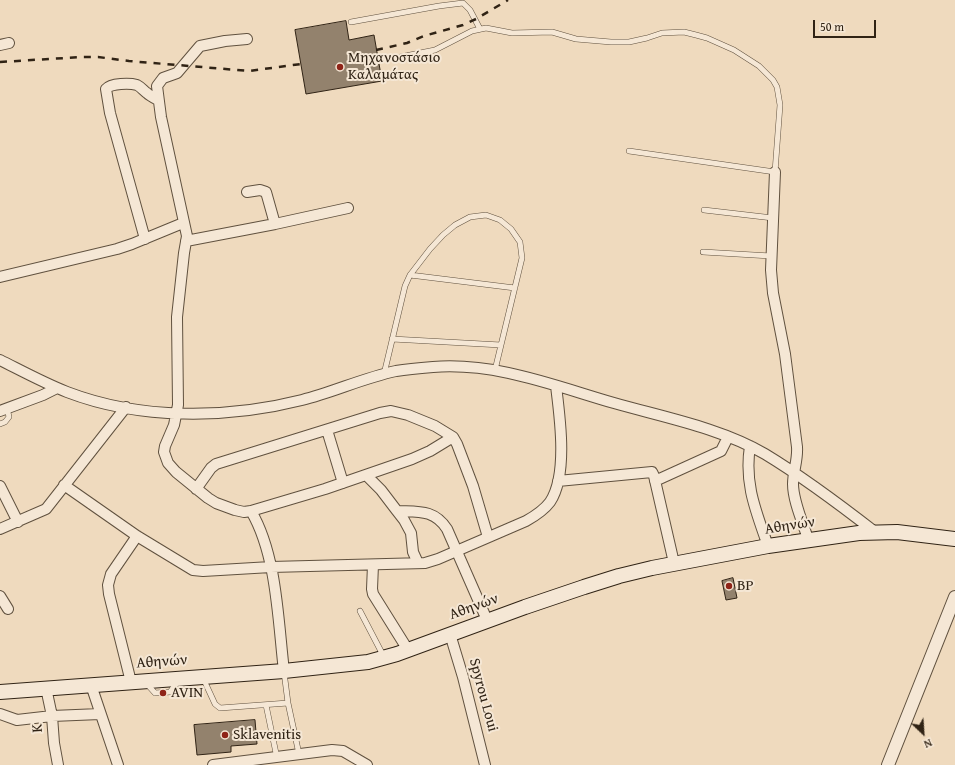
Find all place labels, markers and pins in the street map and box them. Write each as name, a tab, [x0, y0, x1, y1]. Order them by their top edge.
place label: Μηχανοστάσιο Καλαμάτας	[348, 49, 440, 84]
marker: Μηχανοστάσιο Καλαμάτας	[335, 62, 345, 72]
place label: BP	[737, 577, 754, 595]
marker: BP	[724, 581, 734, 591]
place label: AVIN	[171, 684, 203, 702]
marker: AVIN	[158, 688, 168, 698]
place label: Sklavenitis	[233, 726, 301, 744]
marker: Sklavenitis	[220, 730, 230, 740]

